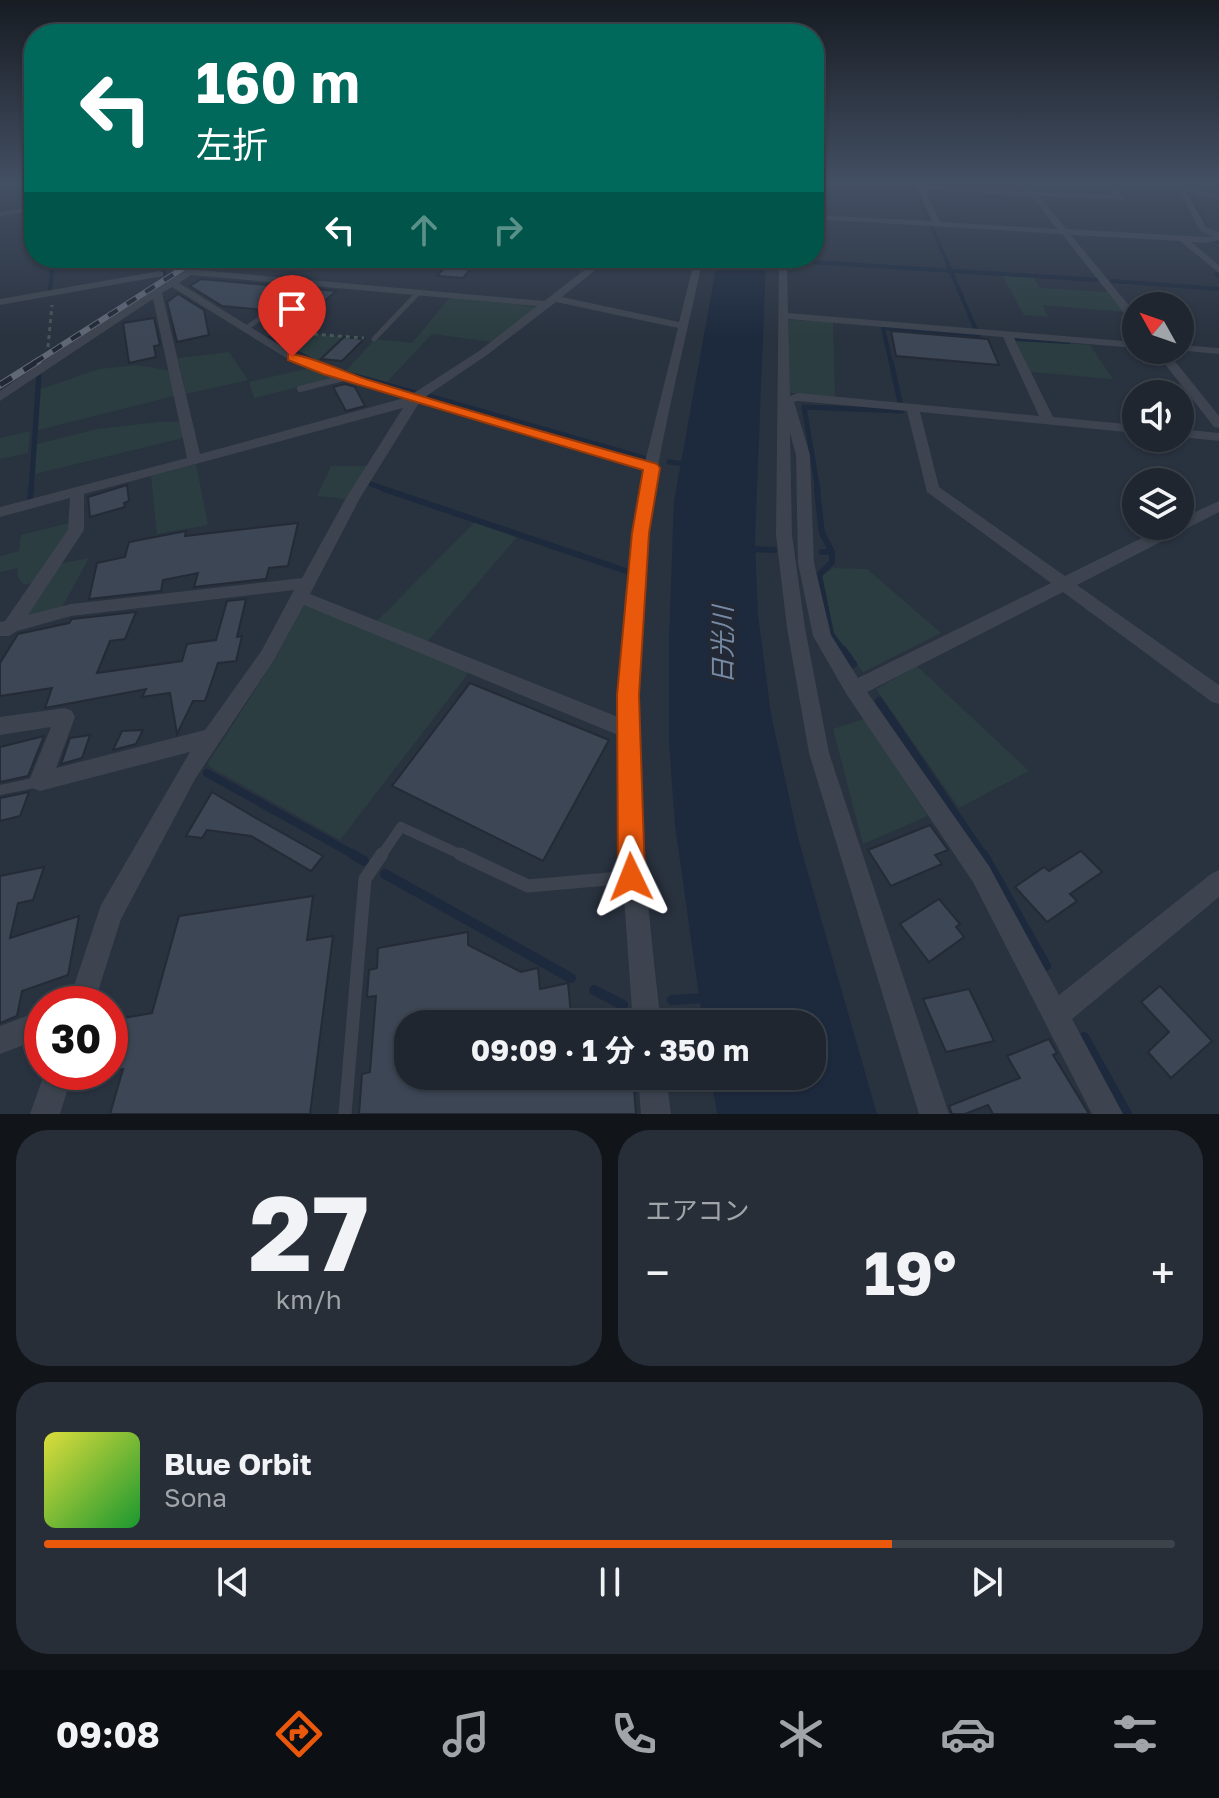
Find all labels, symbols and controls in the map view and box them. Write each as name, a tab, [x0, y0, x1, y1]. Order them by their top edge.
text: 160 m	[196, 48, 360, 115]
icon: left	[64, 56, 168, 160]
text: 左折	[196, 123, 268, 166]
icon: left	[318, 208, 362, 252]
icon: ahead	[402, 208, 446, 252]
icon: right	[486, 208, 530, 252]
pin	[258, 275, 326, 357]
icon: arrive	[270, 287, 314, 331]
north arrow	[1122, 292, 1194, 364]
map controls	[1122, 292, 1194, 540]
button: sound	[1122, 380, 1194, 452]
button: layers	[1122, 468, 1194, 540]
water label: 日光川	[707, 603, 738, 684]
position arrow	[589, 835, 673, 919]
speed limit sign: 30	[24, 986, 128, 1090]
text: 09:09 · 1 分 · 350 m	[471, 1032, 749, 1068]
text: 27	[249, 1169, 369, 1294]
text: エアコン	[646, 1195, 750, 1226]
text: 19°	[864, 1236, 956, 1308]
text: −	[646, 1246, 670, 1299]
text: +	[1151, 1246, 1175, 1299]
text: km/h	[276, 1284, 342, 1315]
text: Blue Orbit	[164, 1446, 312, 1482]
text: Sona	[164, 1482, 227, 1513]
icon: previous	[211, 1560, 255, 1604]
icon: pause	[588, 1560, 632, 1604]
icon: next	[965, 1560, 1009, 1604]
icon: directions	[271, 1706, 327, 1762]
icon: music	[438, 1706, 494, 1762]
icon: phone	[606, 1706, 662, 1762]
icon: climate	[773, 1706, 829, 1762]
icon: car	[940, 1706, 996, 1762]
icon: filters	[1107, 1706, 1163, 1762]
text: 09:08	[56, 1713, 160, 1756]

